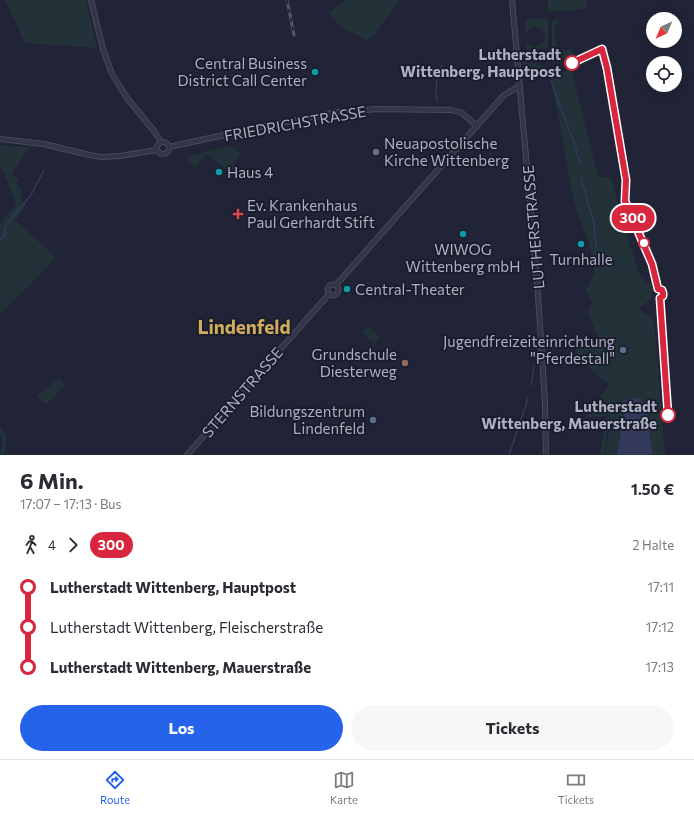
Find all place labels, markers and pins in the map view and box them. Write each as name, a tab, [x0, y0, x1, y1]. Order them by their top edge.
place label: Lutherstadt Wittenberg, Hauptpost	[400, 45, 561, 80]
place label: Central Business District Call Center	[178, 54, 307, 89]
marker: Lutherstadt Wittenberg, Hauptpost	[564, 55, 580, 71]
marker: Central Business District Call Center	[310, 67, 320, 77]
place label: Neuapostolische Kirche Wittenberg	[384, 134, 509, 169]
marker: Neuapostolische Kirche Wittenberg	[371, 147, 381, 157]
place label: Haus 4	[227, 163, 273, 181]
marker: Haus 4	[214, 167, 224, 177]
place label: Ev. Krankenhaus Paul Gerhardt Stift	[247, 196, 375, 231]
marker: Ev. Krankenhaus Paul Gerhardt Stift	[232, 208, 244, 220]
marker: WIWOG Wittenberg mbH	[458, 229, 468, 239]
unlabelled marker	[638, 237, 650, 249]
marker: Turnhalle	[576, 239, 586, 249]
place label: WIWOG Wittenberg mbH	[406, 240, 520, 275]
place label: Turnhalle	[549, 250, 613, 268]
place label: Central-Theater	[355, 280, 465, 298]
marker: Central-Theater	[342, 284, 352, 294]
place label: Jugendfreizeiteinrichtung "Pferdestall"	[443, 332, 615, 367]
place label: Grundschule Diesterweg	[311, 345, 397, 380]
marker: Jugendfreizeiteinrichtung "Pferdestall"	[618, 345, 628, 355]
marker: Grundschule Diesterweg	[400, 358, 410, 368]
place label: Lutherstadt Wittenberg, Mauerstraße	[481, 397, 657, 432]
place label: Bildungszentrum Lindenfeld	[250, 402, 365, 437]
marker: Lutherstadt Wittenberg, Mauerstraße	[660, 407, 676, 423]
marker: Bildungszentrum Lindenfeld	[368, 415, 378, 425]

